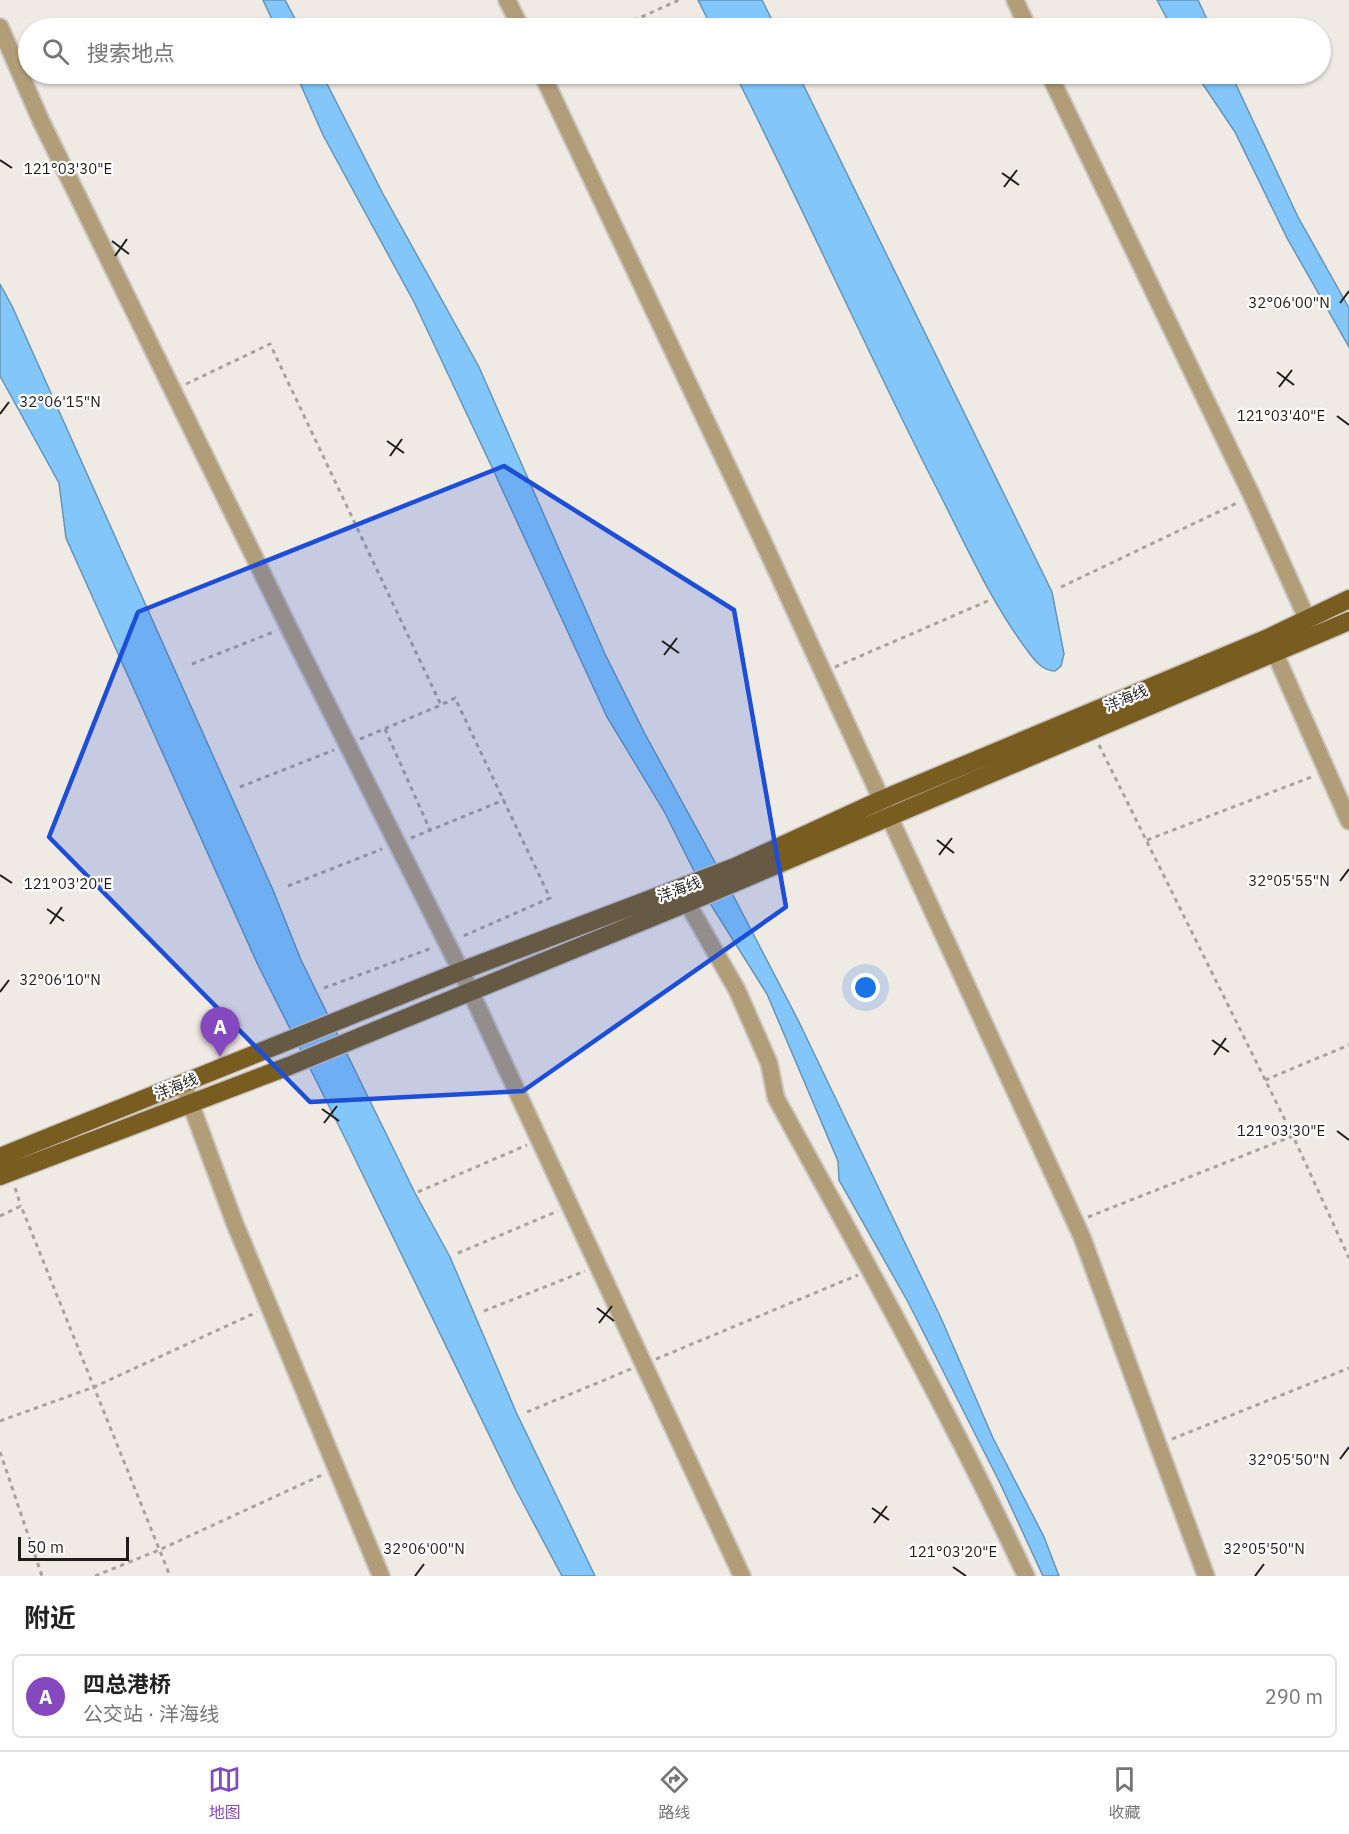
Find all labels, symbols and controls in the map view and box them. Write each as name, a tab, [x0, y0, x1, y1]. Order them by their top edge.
search box	[18, 18, 1331, 84]
icon: search	[39, 35, 72, 68]
text: 搜索地点	[87, 38, 175, 67]
text: 121°03'30"E	[24, 159, 112, 178]
text: 32°06'00"N	[1248, 293, 1330, 312]
text: 32°06'15"N	[19, 392, 101, 411]
text: 121°03'40"E	[1237, 406, 1325, 425]
street label: 洋海线	[1102, 680, 1150, 716]
text: 32°05'55"N	[1248, 871, 1330, 890]
street label: 洋海线	[655, 872, 703, 906]
text: 121°03'20"E	[24, 874, 112, 893]
text: 32°06'10"N	[19, 970, 101, 989]
your location	[851, 973, 880, 1002]
pin: A	[200, 1008, 240, 1057]
street label: 洋海线	[152, 1069, 200, 1103]
text: 121°03'30"E	[1237, 1121, 1325, 1140]
text: 32°05'50"N	[1248, 1450, 1330, 1469]
scale bar	[18, 1534, 129, 1562]
text: 50 m	[27, 1537, 64, 1557]
text: 32°06'00"N	[383, 1539, 465, 1558]
text: 32°05'50"N	[1223, 1539, 1305, 1558]
text: 121°03'20"E	[909, 1542, 997, 1561]
text: 附近	[24, 1600, 76, 1634]
text: 四总港桥	[83, 1669, 171, 1698]
text: A	[39, 1683, 52, 1710]
text: 290 m	[1265, 1683, 1323, 1710]
text: 公交站 · 洋海线	[83, 1700, 219, 1727]
tab: 地图	[208, 1763, 241, 1823]
tab: 路线	[658, 1763, 691, 1823]
tab: 收藏	[1108, 1763, 1141, 1823]

